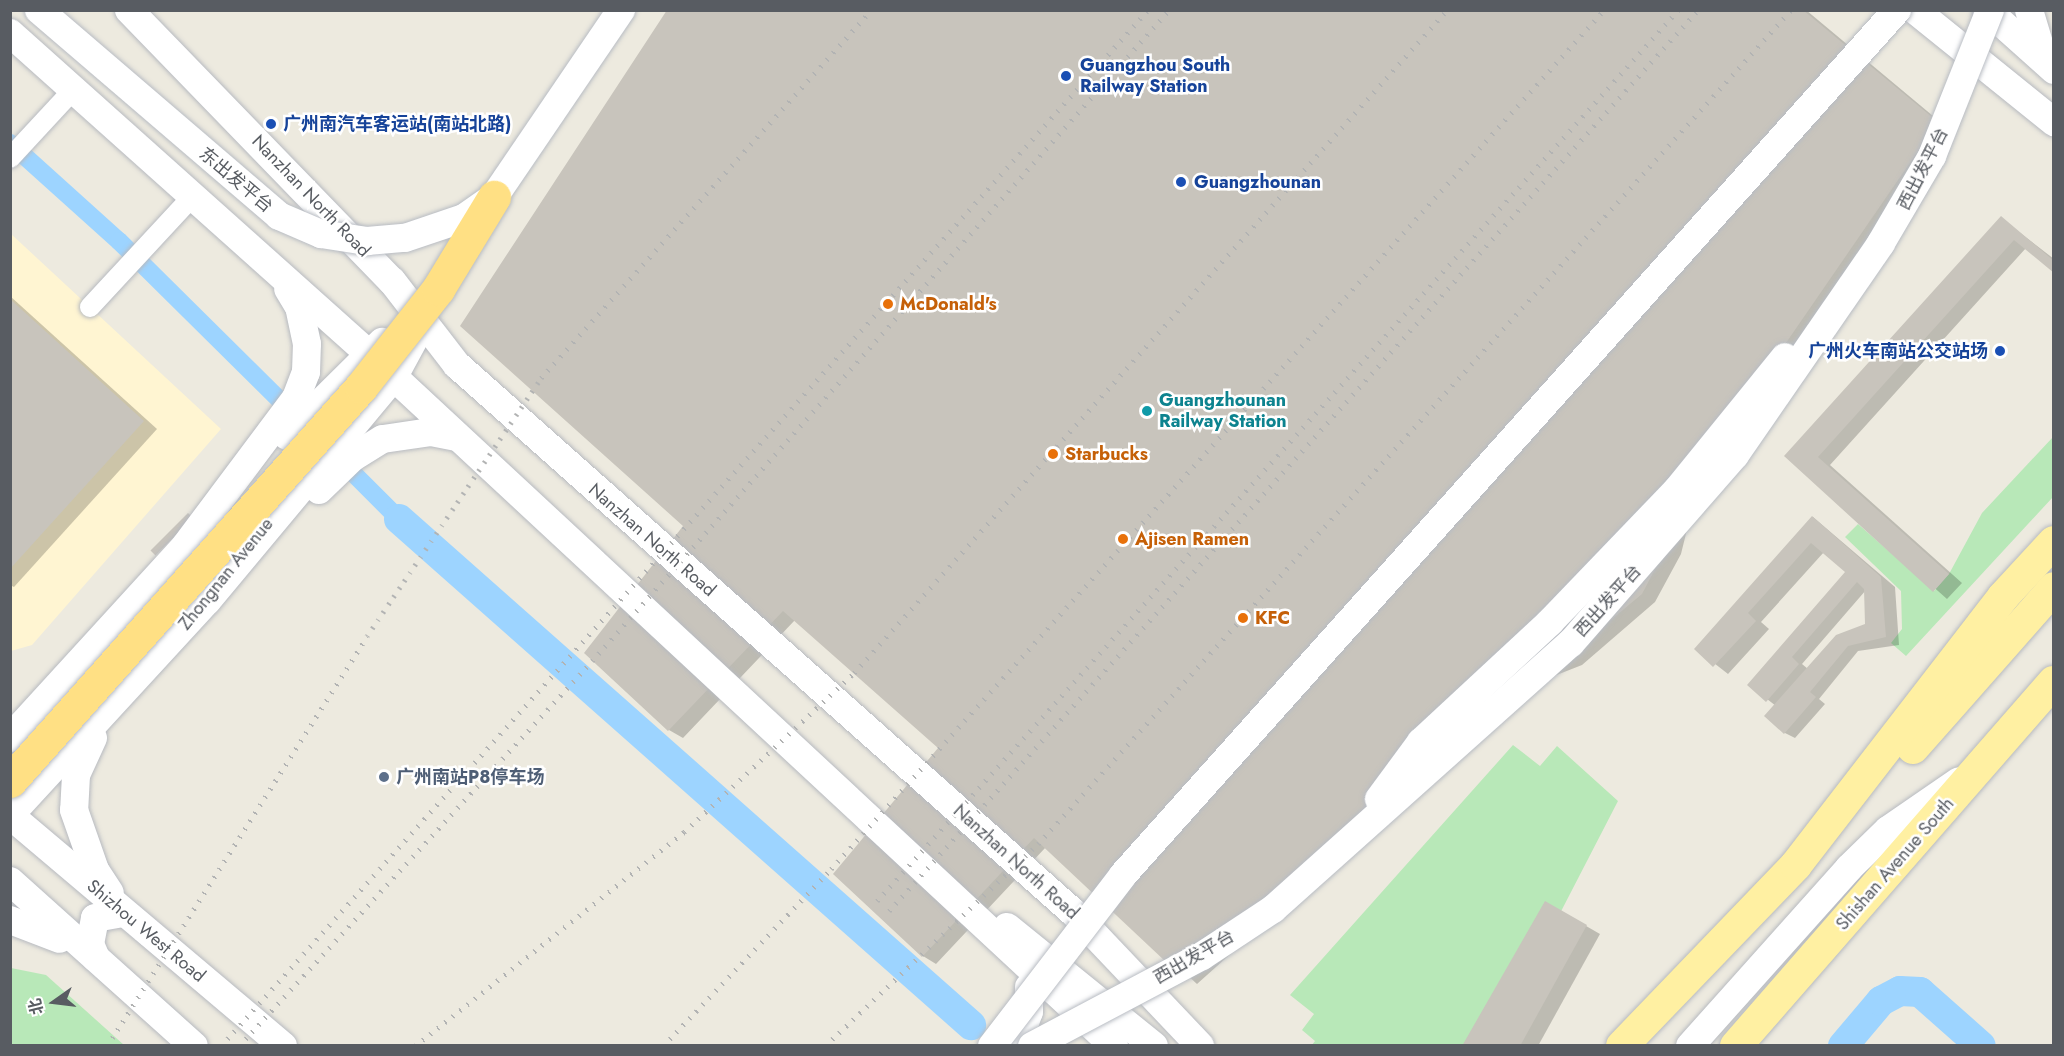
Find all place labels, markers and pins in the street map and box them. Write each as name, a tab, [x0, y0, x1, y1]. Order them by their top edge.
place label: Guangzhou South Railway Station	[1080, 55, 1230, 98]
marker: Guangzhou South Railway Station	[1057, 67, 1075, 85]
place label: 广州南汽车客运站(南站北路)	[283, 113, 511, 135]
marker: 广州南汽车客运站(南站北路)	[264, 117, 278, 131]
place label: Guangzhounan	[1194, 171, 1321, 193]
marker: Guangzhounan	[1172, 173, 1190, 191]
place label: McDonald's	[900, 293, 997, 315]
marker: McDonald's	[881, 297, 895, 311]
place label: 广州火车南站公交站场	[1808, 340, 1988, 362]
marker: 广州火车南站公交站场	[1993, 344, 2007, 358]
place label: Guangzhounan Railway Station	[1159, 390, 1287, 432]
marker: Guangzhounan Railway Station	[1140, 404, 1154, 418]
place label: Starbucks	[1065, 443, 1148, 465]
marker: Starbucks	[1046, 447, 1060, 461]
place label: Ajisen Ramen	[1135, 528, 1249, 550]
marker: Ajisen Ramen	[1116, 532, 1130, 546]
place label: KFC	[1255, 607, 1290, 629]
marker: KFC	[1236, 611, 1250, 625]
place label: 广州南站P8停车场	[396, 766, 544, 788]
marker: 广州南站P8停车场	[377, 770, 391, 784]

